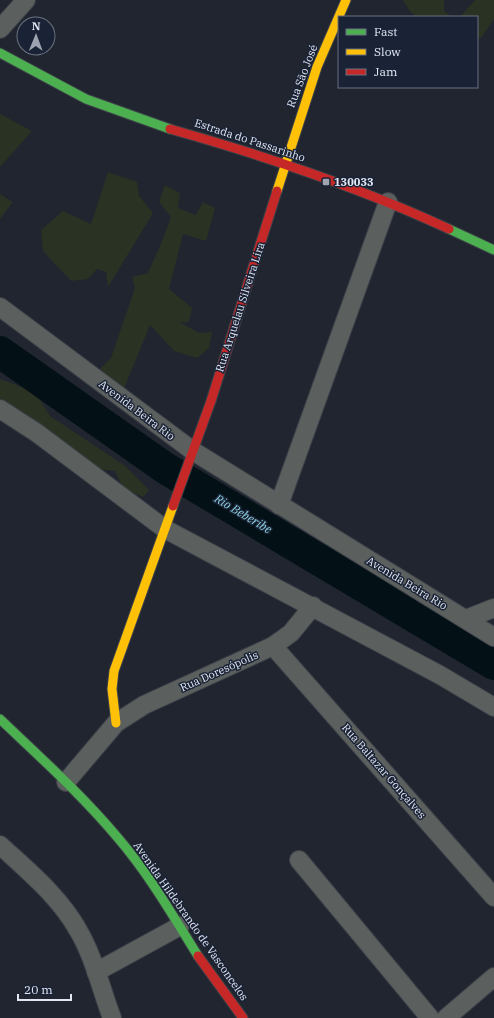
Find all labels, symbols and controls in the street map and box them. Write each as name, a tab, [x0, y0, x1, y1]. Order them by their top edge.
north arrow	[16, 16, 56, 56]
legend	[338, 16, 478, 88]
text: N	[32, 19, 41, 33]
text: Fast	[374, 24, 398, 39]
street label: Rua São José	[284, 42, 320, 109]
text: Slow	[374, 44, 401, 59]
text: Jam	[374, 64, 398, 79]
street label: Estrada do Passarinho	[193, 115, 307, 165]
place label: 130033	[334, 175, 374, 189]
marker: 130033	[321, 177, 331, 187]
street label: Rua Arquelau Silveira Lira	[212, 240, 268, 374]
street label: Avenida Beira Rio	[96, 377, 178, 443]
water label: Rio Beberibe	[211, 490, 275, 537]
street label: Avenida Beira Rio	[364, 553, 450, 613]
street label: Rua Doresópolis	[178, 647, 260, 695]
street label: Rua Baltazar Gonçalves	[339, 721, 429, 821]
street label: Avenida Hildebrando de Vasconcelos	[131, 839, 251, 1003]
scale bar	[18, 976, 71, 1002]
text: 20 m	[24, 982, 53, 997]

